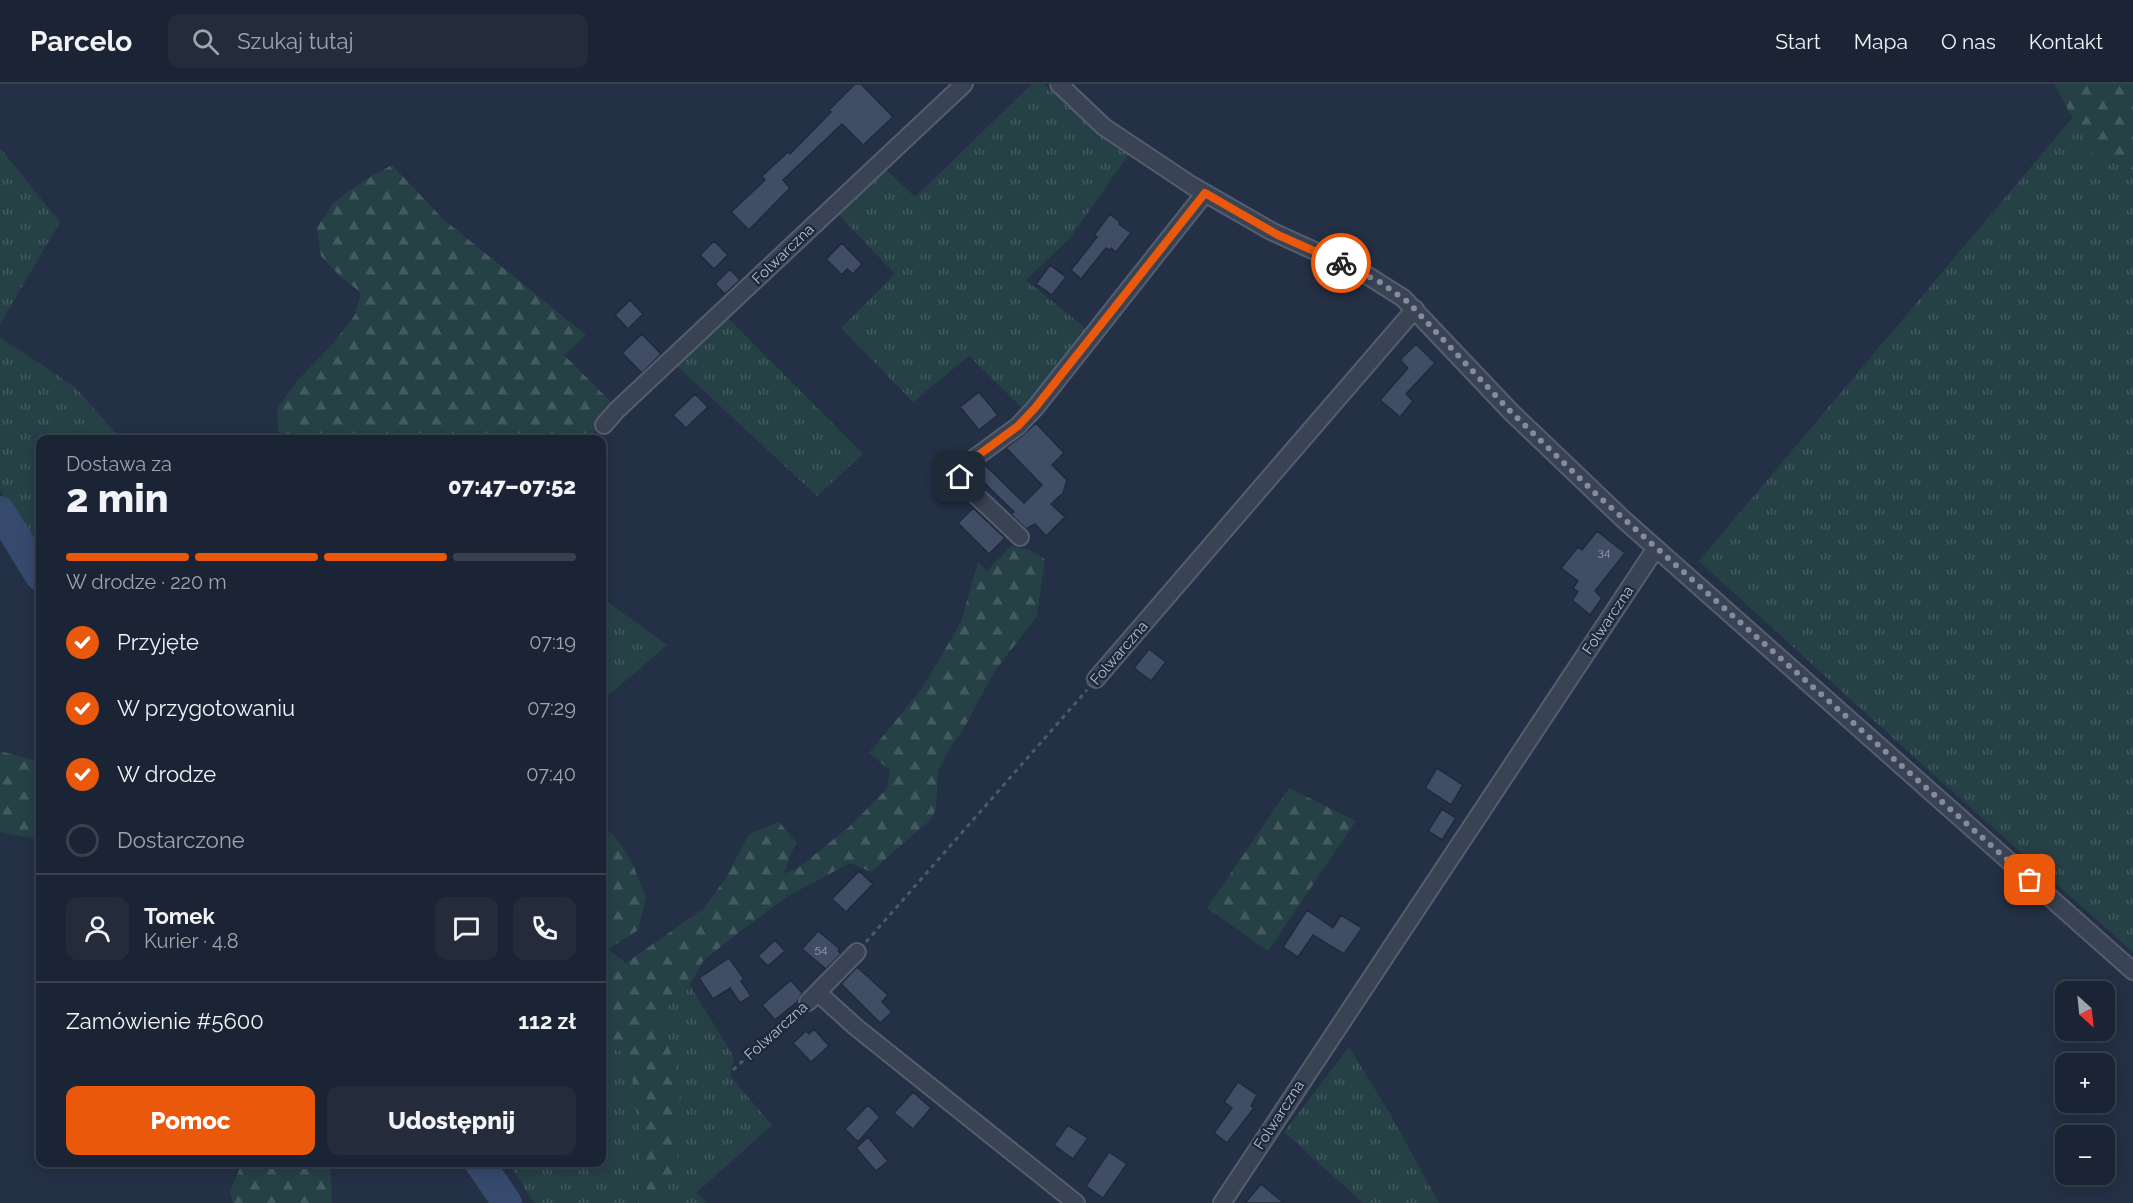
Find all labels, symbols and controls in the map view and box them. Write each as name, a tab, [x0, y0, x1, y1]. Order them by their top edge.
search box	[168, 14, 588, 68]
text: Parcelo	[30, 25, 132, 58]
icon: search	[189, 25, 222, 58]
text: Szukaj tutaj	[237, 28, 353, 54]
text: Start	[1775, 29, 1821, 54]
text: Mapa	[1854, 29, 1908, 54]
text: O nas	[1941, 29, 1996, 54]
text: Kontakt	[2029, 29, 2103, 54]
street label: Folwarczna	[748, 220, 818, 288]
courier	[1311, 233, 1371, 293]
icon: bike	[1325, 247, 1358, 280]
pin	[934, 451, 985, 502]
text: Dostawa za	[66, 452, 172, 476]
icon: home	[943, 460, 976, 493]
text: 07:47–07:52	[448, 473, 576, 499]
text: 2 min	[66, 475, 169, 521]
house number: 34	[1598, 545, 1611, 559]
text: W drodze · 220 m	[66, 570, 227, 594]
street label: Folwarczna	[1578, 582, 1638, 658]
street label: Folwarczna	[1086, 617, 1152, 689]
icon: check	[66, 626, 99, 659]
text: Przyjęte	[117, 629, 199, 655]
text: 07:19	[529, 630, 576, 654]
icon: check	[66, 692, 99, 725]
text: W przygotowaniu	[117, 695, 295, 721]
text: 07:29	[527, 696, 576, 720]
icon: check	[66, 758, 99, 791]
text: W drodze	[117, 761, 216, 787]
text: 07:40	[526, 762, 576, 786]
text: Dostarczone	[117, 827, 245, 853]
pin	[2004, 854, 2055, 905]
icon: bag	[2013, 863, 2046, 896]
button: person	[66, 897, 129, 960]
button: chat	[435, 897, 498, 960]
button: phone	[513, 897, 576, 960]
text: Tomek	[144, 903, 215, 929]
text: Kurier · 4.8	[144, 929, 239, 953]
house number: 54	[814, 942, 828, 956]
north arrow	[2055, 981, 2115, 1041]
map controls	[2055, 981, 2115, 1185]
street label: Folwarczna	[741, 998, 811, 1064]
text: Zamówienie #5600	[66, 1008, 264, 1034]
text: 112 zł	[518, 1008, 576, 1034]
button: +	[2055, 1053, 2115, 1113]
street label: Folwarczna	[1250, 1077, 1308, 1153]
button: Pomoc	[66, 1086, 315, 1155]
button: Udostępnij	[327, 1086, 576, 1155]
button: −	[2055, 1125, 2115, 1185]

